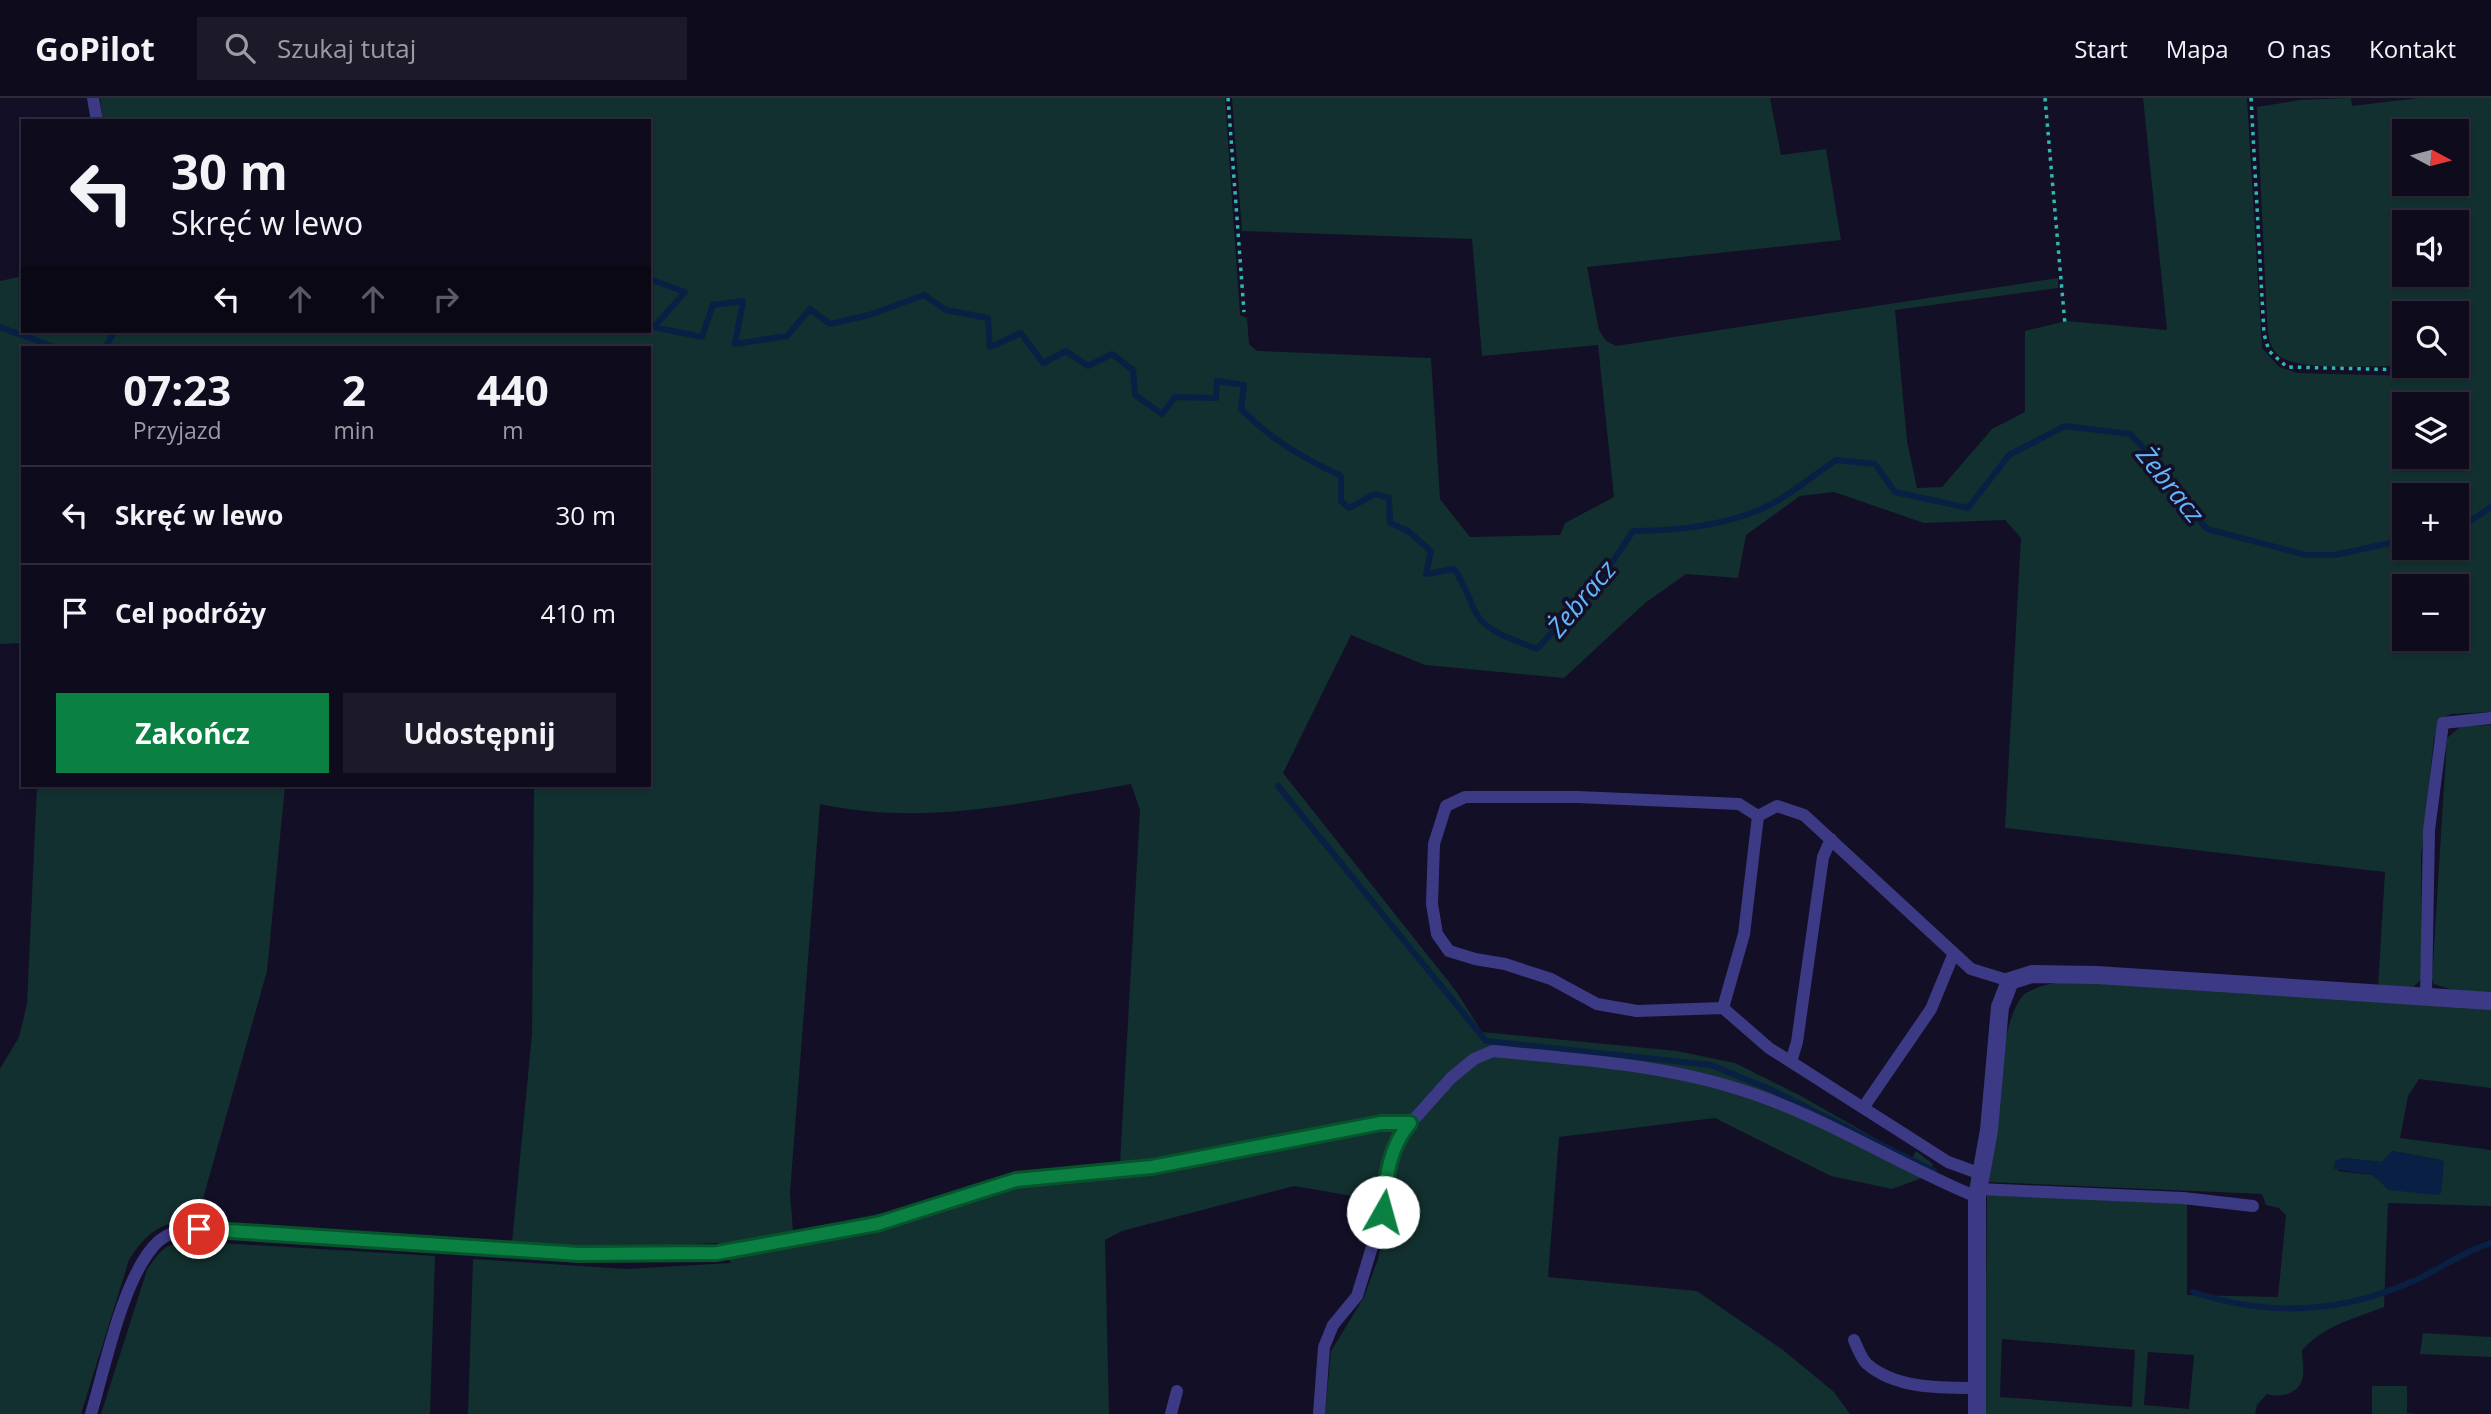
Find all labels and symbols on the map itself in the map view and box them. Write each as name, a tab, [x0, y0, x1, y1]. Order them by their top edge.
north arrow	[2392, 119, 2469, 196]
water label: Żebracz	[2128, 437, 2214, 531]
water label: Żebracz	[1538, 552, 1624, 645]
position arrow	[1346, 1175, 1420, 1249]
pin	[169, 1199, 229, 1259]

